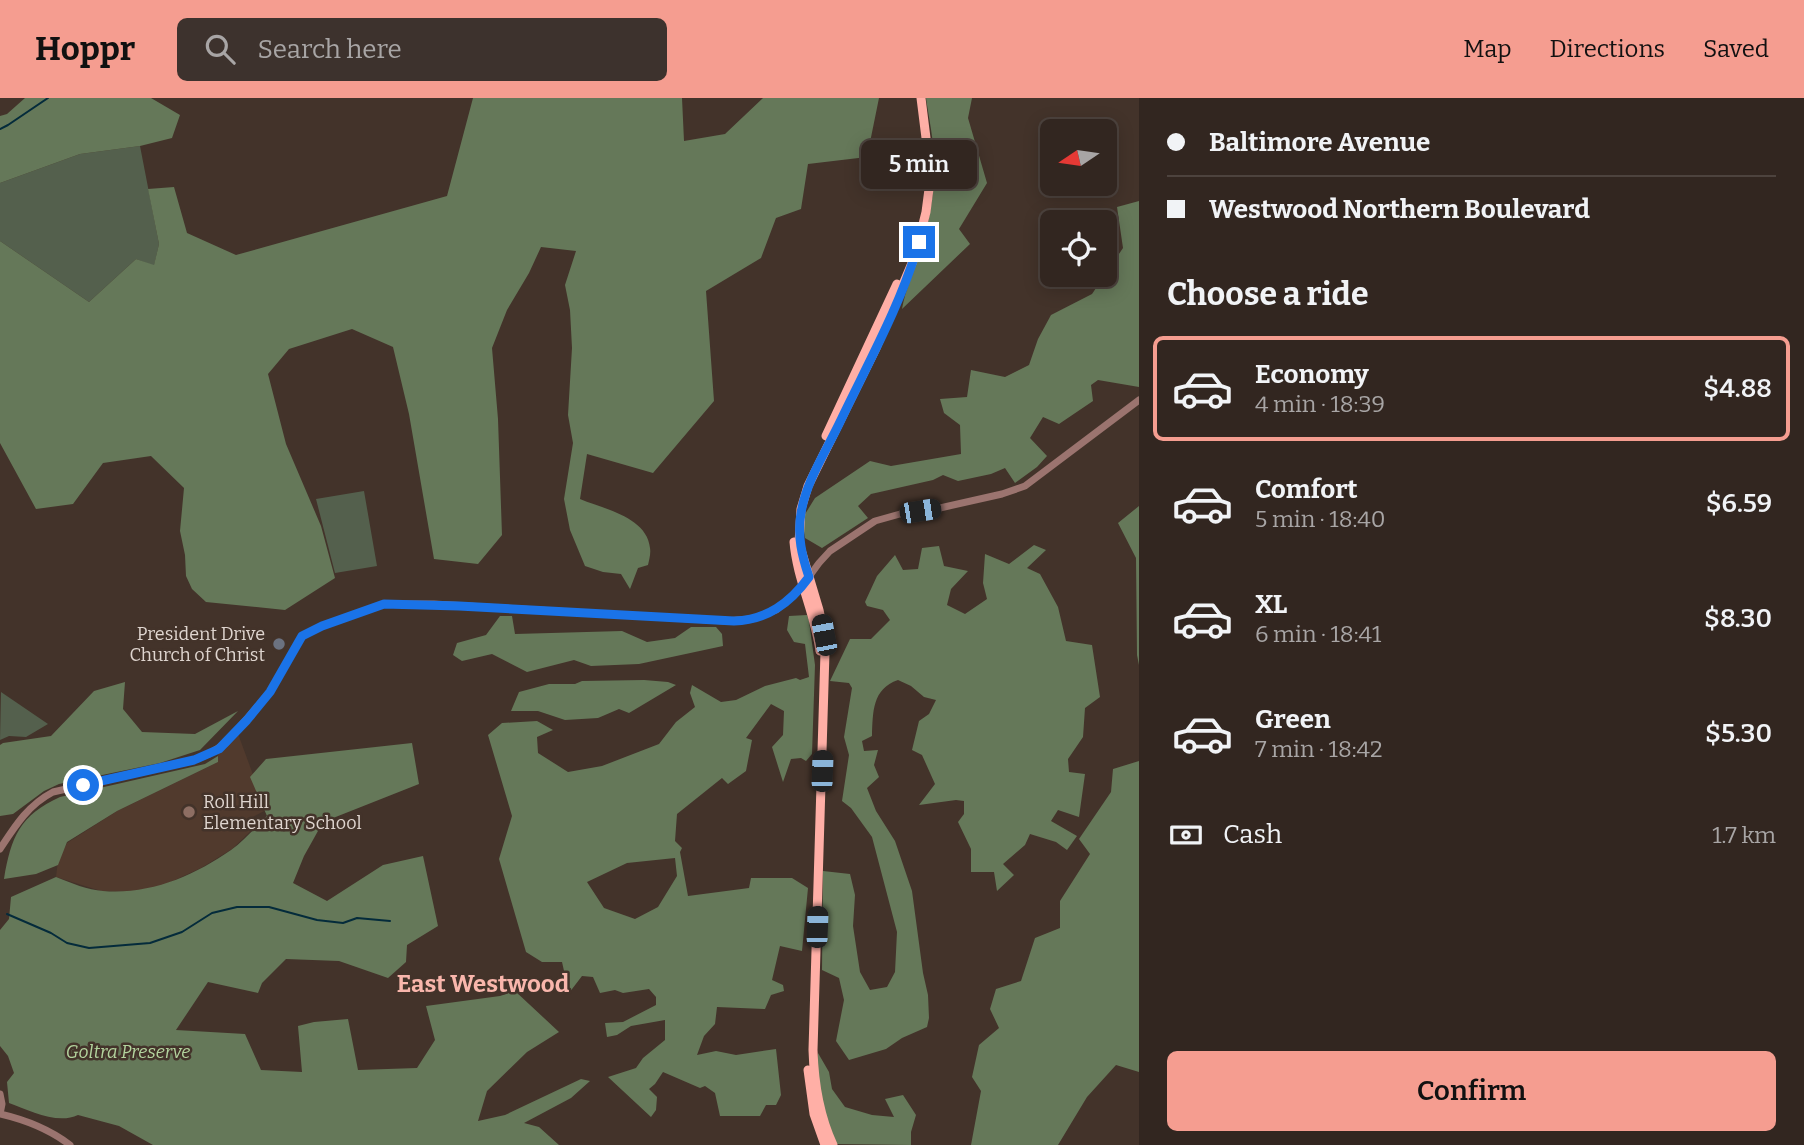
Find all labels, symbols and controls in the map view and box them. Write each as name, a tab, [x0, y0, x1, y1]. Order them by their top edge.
search box	[177, 18, 667, 81]
text: Hoppr	[35, 29, 135, 69]
icon: search	[201, 30, 239, 68]
text: Search here	[257, 34, 402, 65]
text: Map	[1463, 35, 1512, 63]
text: Directions	[1550, 35, 1665, 63]
text: Saved	[1703, 35, 1769, 63]
north arrow	[1040, 119, 1116, 196]
map controls	[1040, 119, 1117, 287]
text: Baltimore Avenue	[1209, 127, 1430, 158]
callout: 5 min	[861, 141, 977, 190]
text: 5 min	[889, 150, 949, 178]
text: Westwood Northern Boulevard	[1209, 194, 1590, 225]
button: locate	[1040, 210, 1117, 287]
route end	[903, 226, 935, 258]
text: Choose a ride	[1167, 275, 1368, 313]
icon: car	[1171, 357, 1234, 420]
text: Economy	[1255, 359, 1369, 390]
text: $4.88	[1703, 373, 1772, 404]
text: 4 min · 18:39	[1255, 390, 1385, 418]
icon: car	[1171, 472, 1234, 535]
text: Comfort	[1255, 474, 1358, 505]
text: $6.59	[1706, 488, 1772, 519]
car	[898, 497, 943, 525]
text: 5 min · 18:40	[1255, 505, 1385, 533]
icon: car	[1171, 587, 1234, 650]
text: XL	[1255, 589, 1287, 620]
text: $8.30	[1704, 603, 1772, 634]
car	[810, 612, 839, 658]
text: 6 min · 18:41	[1255, 620, 1381, 648]
place label: President Drive Church of Christ	[130, 623, 265, 666]
marker: President Drive Church of Christ	[271, 636, 287, 652]
icon: car	[1171, 702, 1234, 765]
text: Green	[1255, 704, 1331, 735]
text: $5.30	[1705, 718, 1772, 749]
text: 7 min · 18:42	[1255, 735, 1383, 763]
car	[811, 750, 834, 792]
route start	[67, 769, 99, 801]
place label: Roll Hill Elementary School	[203, 791, 362, 834]
marker: Roll Hill Elementary School	[181, 804, 197, 820]
icon: cash	[1167, 816, 1205, 854]
text: Cash	[1223, 819, 1282, 850]
text: 1.7 km	[1712, 821, 1776, 849]
car	[806, 906, 829, 948]
district label: East Westwood	[397, 970, 570, 998]
park label: Goltra Preserve	[66, 1041, 190, 1063]
button: Confirm	[1167, 1051, 1776, 1131]

